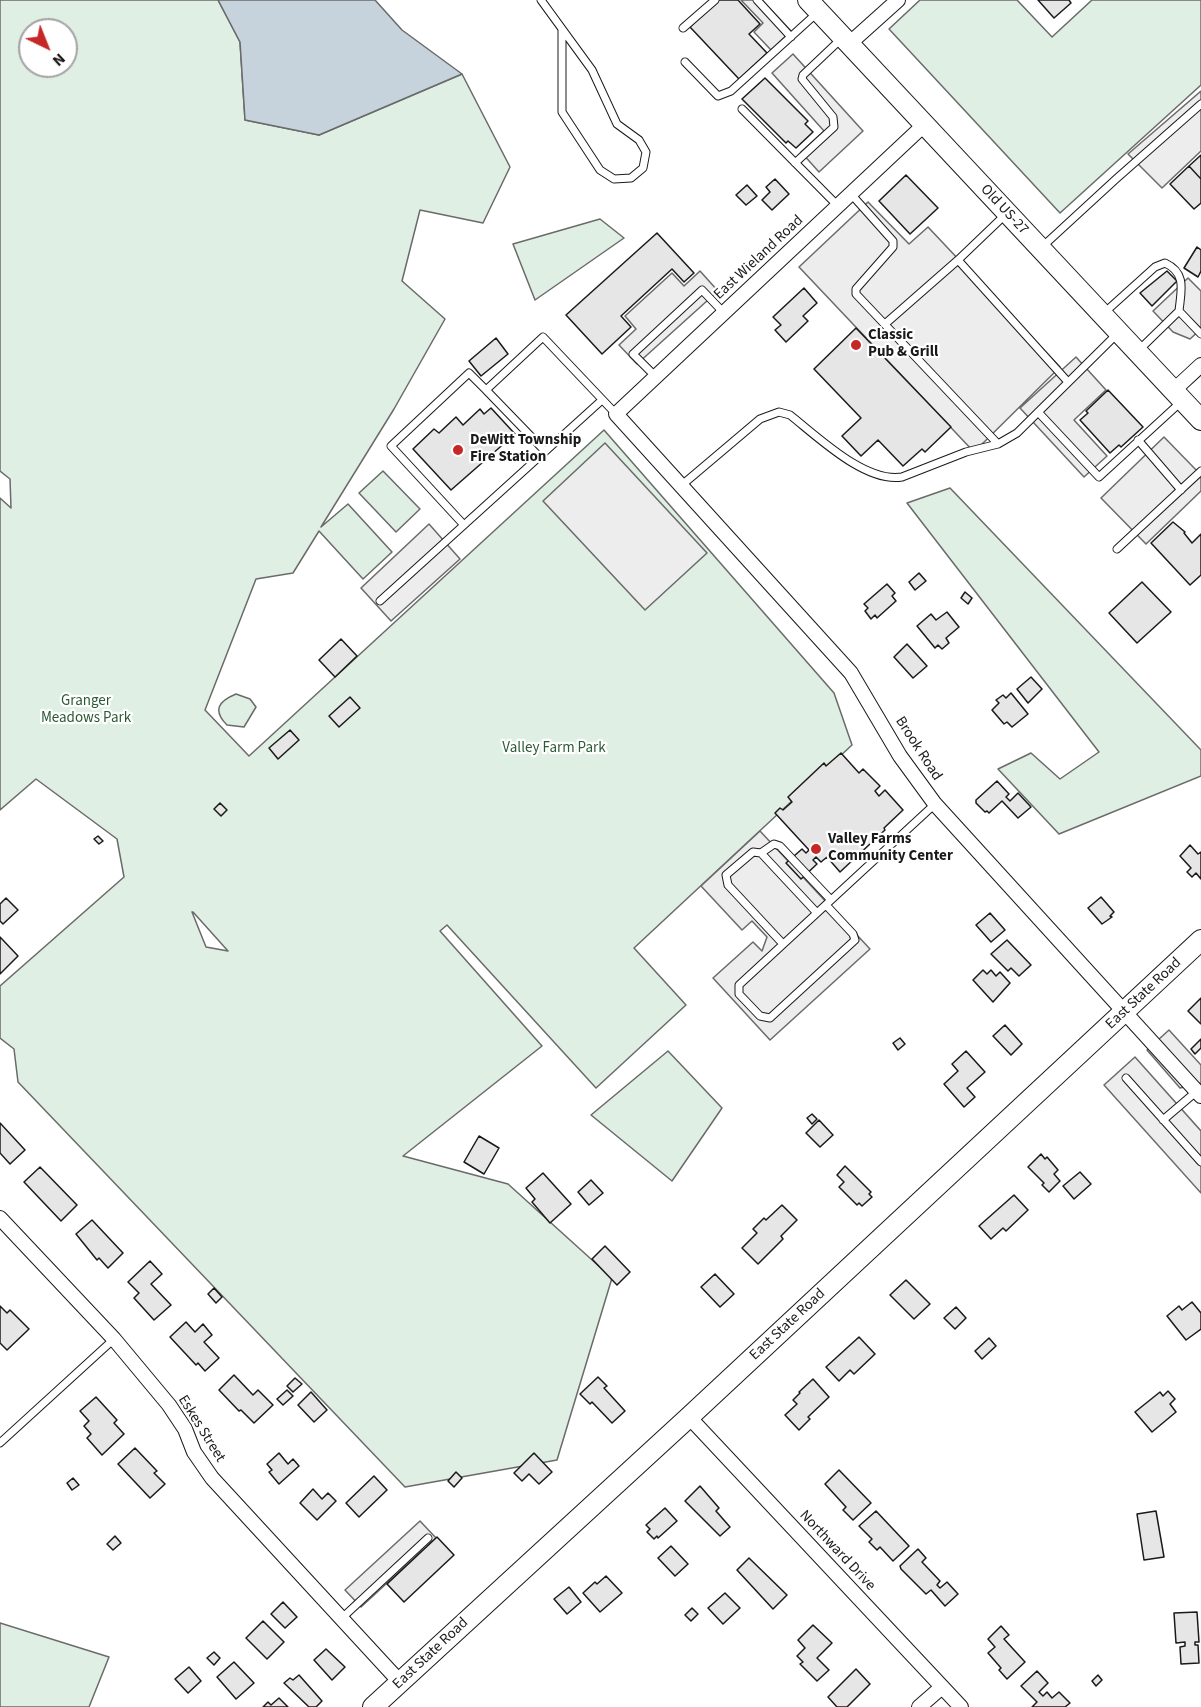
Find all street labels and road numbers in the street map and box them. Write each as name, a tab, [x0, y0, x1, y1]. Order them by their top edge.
street label: Old US-27	[976, 181, 1032, 239]
street label: East Wieland Road	[711, 212, 807, 304]
street label: Brook Road	[891, 714, 945, 784]
street label: East State Road	[1102, 954, 1186, 1034]
street label: East State Road	[746, 1285, 830, 1365]
street label: Eskes Street	[173, 1392, 229, 1466]
street label: Northward Drive	[795, 1507, 879, 1595]
street label: East State Road	[389, 1614, 473, 1694]

